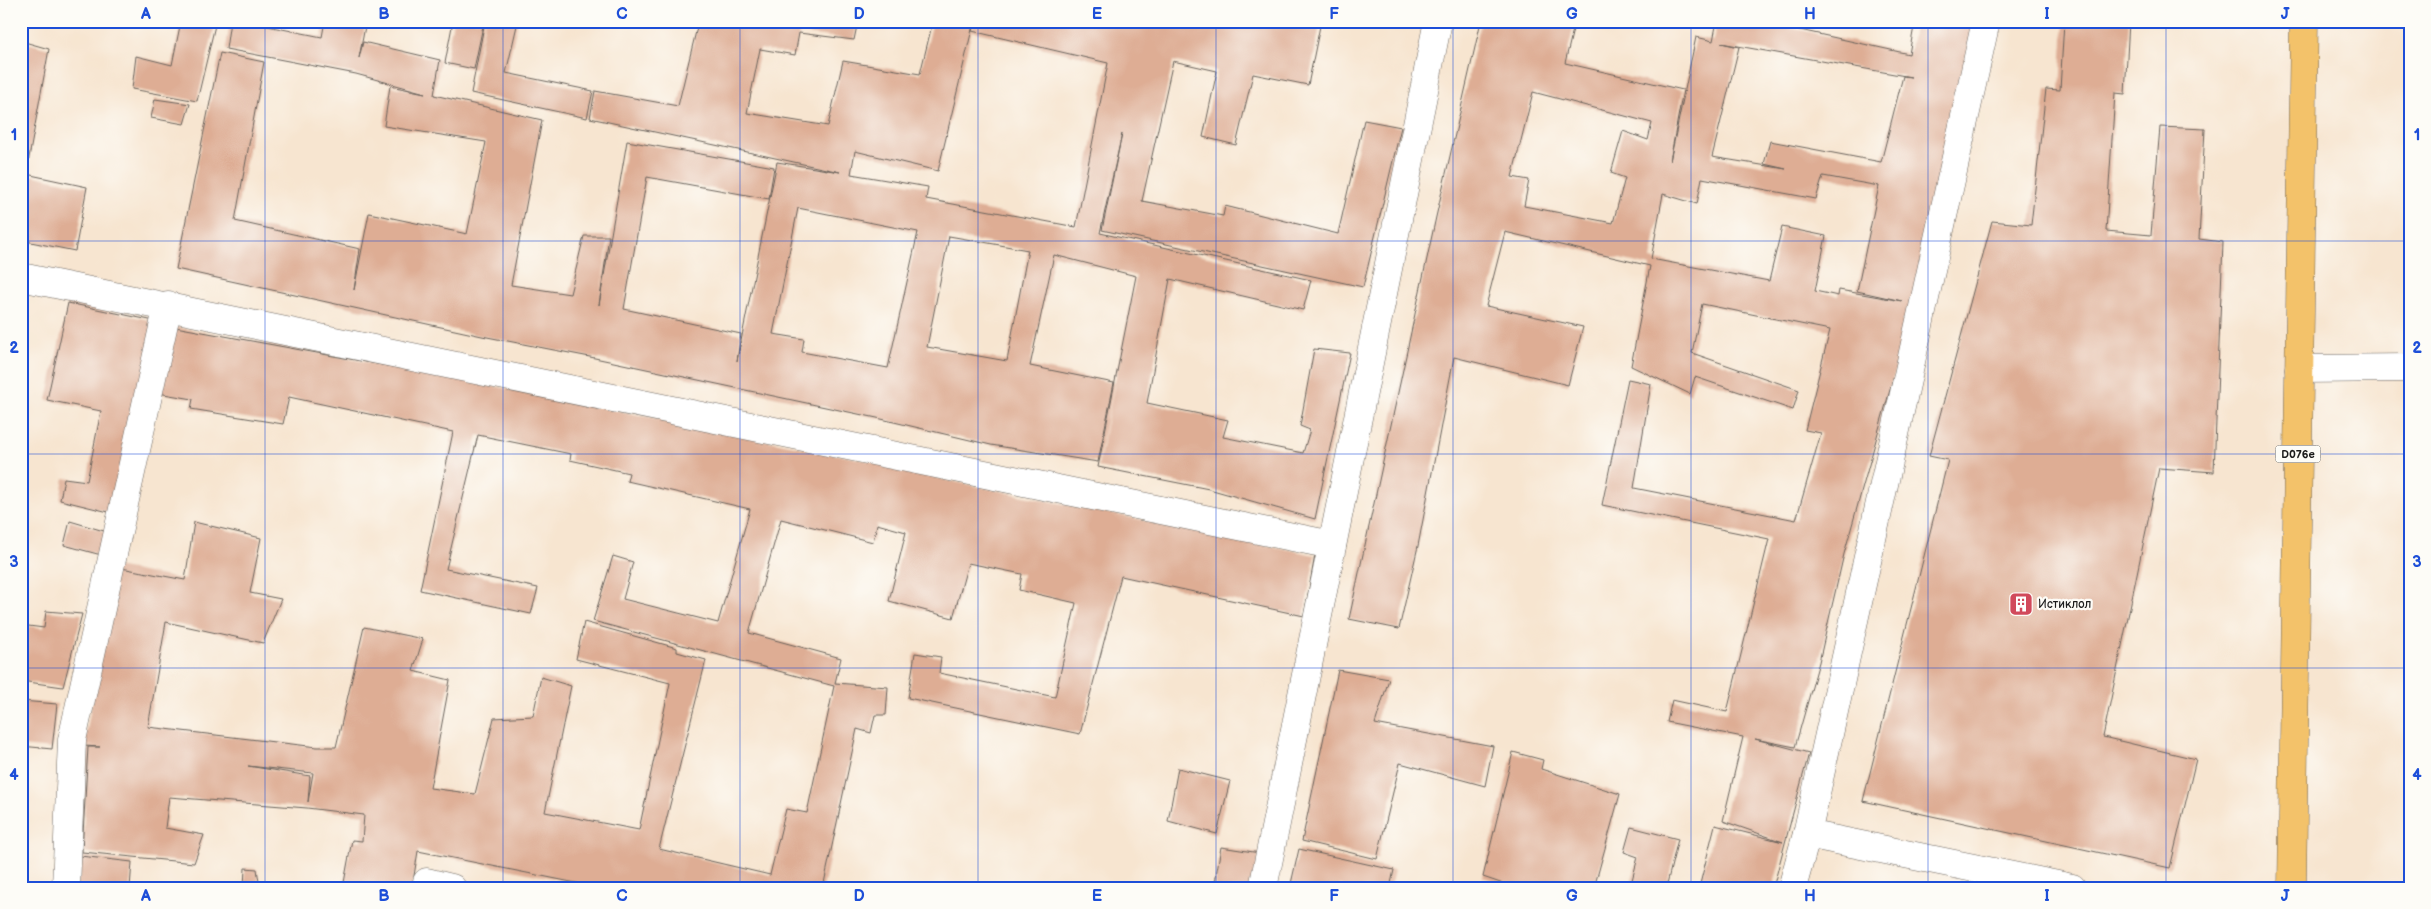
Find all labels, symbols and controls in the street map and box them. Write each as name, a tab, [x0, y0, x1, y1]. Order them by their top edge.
text: A	[140, 5, 151, 24]
text: B	[378, 5, 390, 24]
text: C	[616, 5, 628, 24]
text: D	[853, 5, 865, 24]
text: E	[1092, 5, 1102, 24]
text: F	[1329, 5, 1339, 24]
text: G	[1566, 5, 1578, 24]
text: H	[1804, 5, 1816, 24]
text: I	[2044, 5, 2050, 24]
text: J	[2281, 5, 2290, 24]
text: 1	[11, 126, 17, 145]
text: 1	[2414, 126, 2420, 145]
text: 2	[9, 339, 19, 358]
text: 2	[2412, 339, 2422, 358]
road number: D076e	[2276, 446, 2320, 462]
text: 3	[9, 553, 19, 572]
text: 3	[2412, 553, 2422, 572]
building icon: Истиклол	[2008, 591, 2034, 617]
place label: Истиклол	[2038, 597, 2091, 612]
text: 4	[9, 766, 19, 785]
text: 4	[2412, 766, 2422, 785]
text: A	[140, 887, 151, 906]
text: B	[378, 887, 390, 906]
text: C	[616, 887, 628, 906]
text: D	[853, 887, 865, 906]
text: E	[1092, 887, 1102, 906]
text: F	[1329, 887, 1339, 906]
text: G	[1566, 887, 1578, 906]
text: H	[1804, 887, 1816, 906]
text: I	[2044, 887, 2050, 906]
text: J	[2281, 887, 2290, 906]

